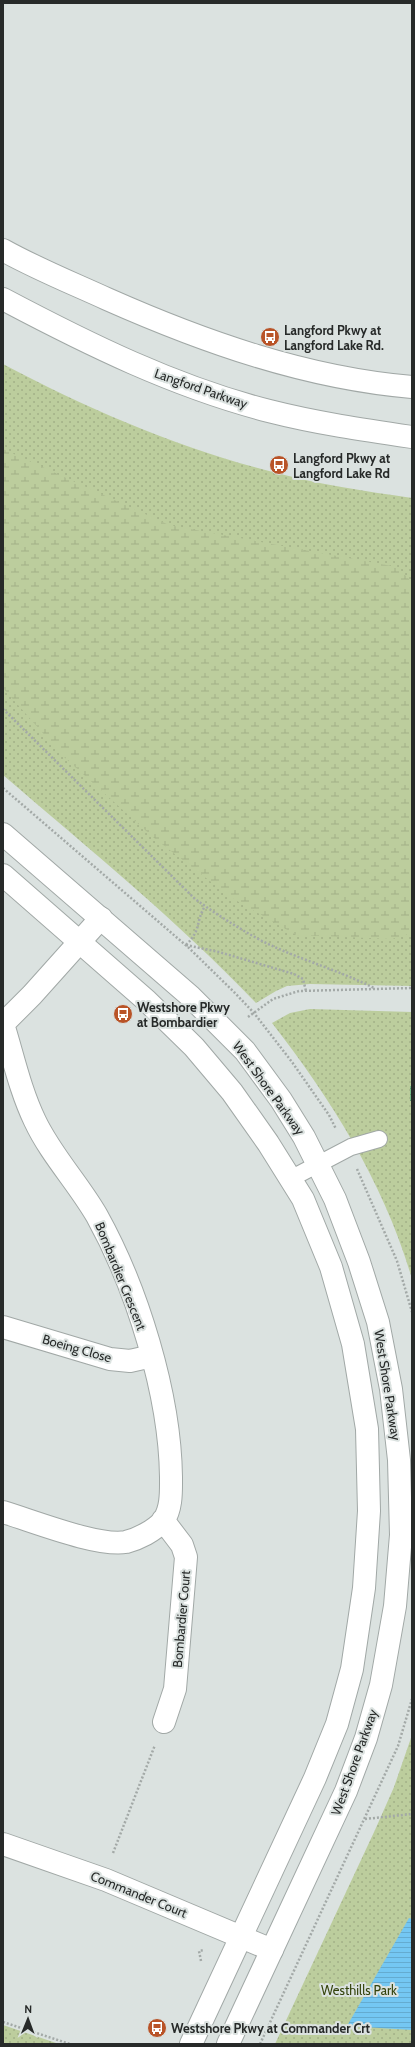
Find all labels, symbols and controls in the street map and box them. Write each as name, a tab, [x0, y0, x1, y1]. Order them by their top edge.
place label: Langford Pkwy at Langford Lake Rd.	[284, 322, 384, 353]
bus stop icon: Langford Pkwy at Langford Lake Rd.	[259, 326, 281, 348]
street label: Langford Parkway	[152, 365, 250, 412]
place label: Langford Pkwy at Langford Lake Rd	[293, 450, 391, 481]
bus stop icon: Langford Pkwy at Langford Lake Rd	[268, 454, 290, 476]
place label: Westshore Pkwy at Bombardier	[137, 999, 230, 1030]
bus stop icon: Westshore Pkwy at Bombardier	[112, 1003, 134, 1025]
street label: West Shore Parkway	[230, 1038, 309, 1138]
street label: Bombardier Crescent	[92, 1220, 150, 1333]
street label: West Shore Parkway	[371, 1329, 405, 1442]
street label: Boeing Close	[41, 1330, 114, 1366]
street label: Bombardier Court	[169, 1569, 193, 1668]
street label: West Shore Parkway	[327, 1706, 381, 1817]
street label: Commander Court	[88, 1867, 190, 1921]
park label: Westhills Park	[321, 1982, 397, 1998]
north arrow	[8, 1999, 48, 2039]
text: N	[24, 2002, 32, 2016]
bus stop icon: Westshore Pkwy at Commander Crt	[146, 2017, 168, 2039]
place label: Westshore Pkwy at Commander Crt	[171, 2020, 371, 2036]

